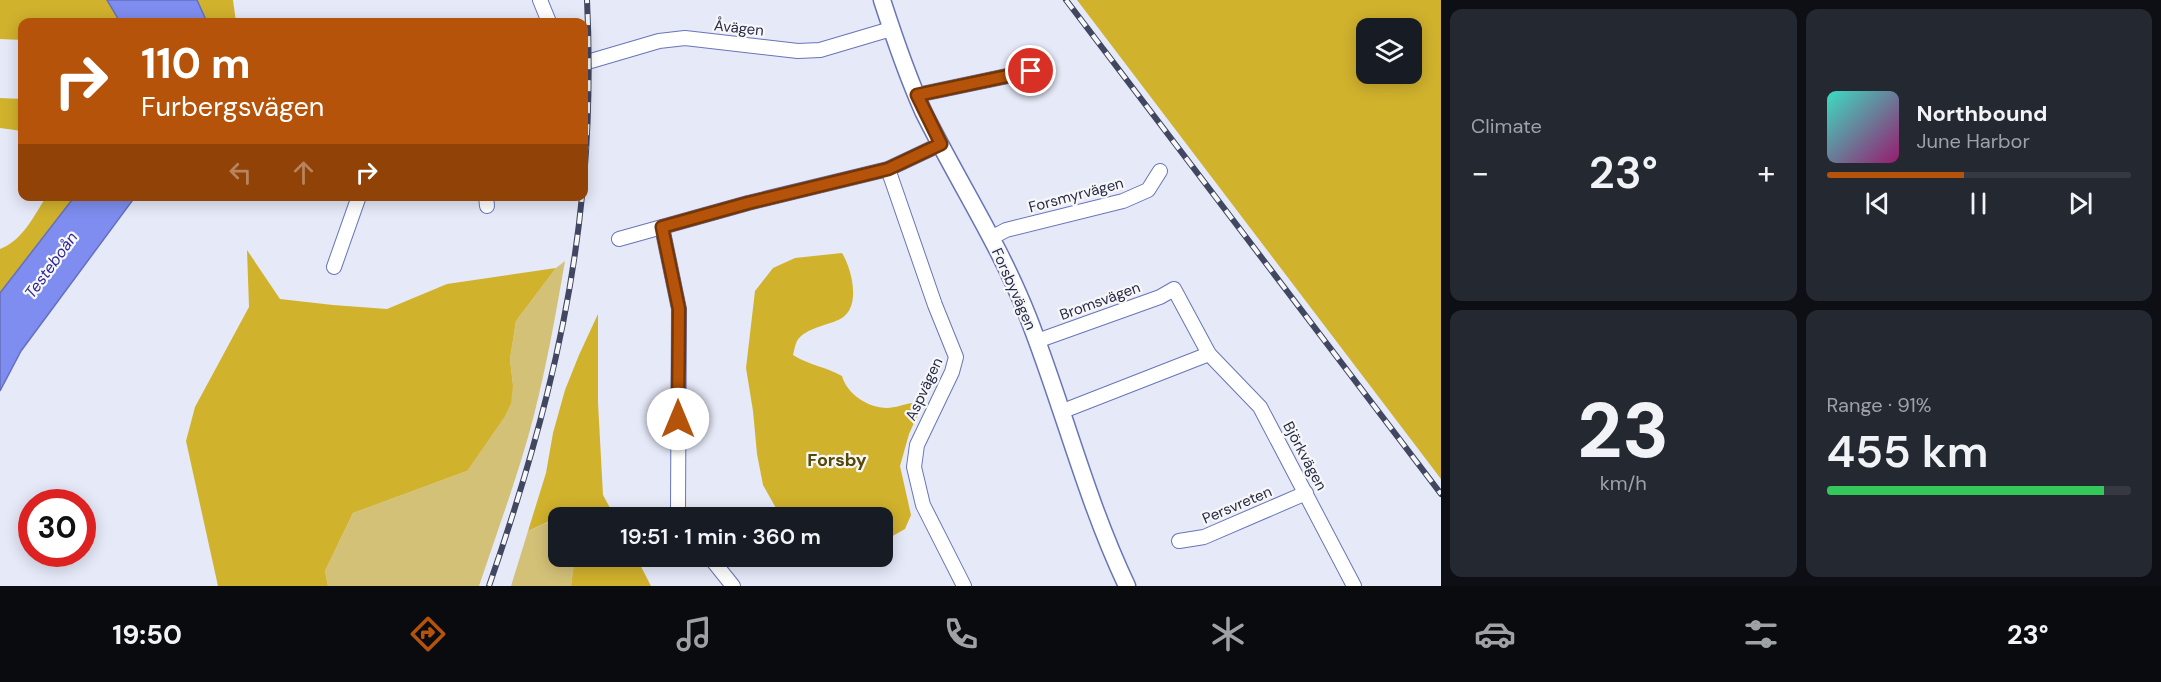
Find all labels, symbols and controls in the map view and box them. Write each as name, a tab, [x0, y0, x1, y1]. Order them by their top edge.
street label: Åvägen	[713, 15, 765, 41]
map controls	[1356, 18, 1422, 84]
button: layers	[1356, 18, 1422, 84]
text: 110 m	[141, 36, 251, 91]
icon: right	[42, 42, 120, 120]
pin	[1005, 45, 1056, 96]
icon: arrive	[1014, 54, 1047, 87]
text: Furbergsvägen	[141, 89, 324, 124]
text: Northbound	[1917, 99, 2047, 128]
text: Climate	[1471, 113, 1542, 139]
text: June Harbor	[1917, 128, 2030, 154]
text: 23°	[1589, 143, 1658, 202]
text: −	[1471, 151, 1489, 194]
text: +	[1757, 151, 1776, 194]
icon: left	[224, 156, 257, 189]
icon: ahead	[287, 156, 320, 189]
icon: right	[350, 156, 383, 189]
street label: Forsmyrvägen	[1026, 173, 1126, 217]
icon: previous	[1861, 187, 1894, 220]
icon: pause	[1962, 187, 1995, 220]
icon: next	[2064, 187, 2097, 220]
water label: Testeboån	[20, 228, 82, 302]
street label: Forsbyvägen	[987, 245, 1041, 333]
street label: Bromsvägen	[1057, 277, 1143, 325]
street label: Aspvägen	[901, 354, 947, 424]
text: 23	[1577, 380, 1669, 481]
position arrow	[646, 387, 710, 451]
text: Range · 91%	[1827, 392, 1931, 418]
street label: Björkvägen	[1278, 418, 1332, 494]
text: 455 km	[1827, 422, 1989, 481]
district label: Forsby	[807, 448, 867, 472]
text: km/h	[1600, 470, 1647, 496]
street label: Persvreten	[1199, 481, 1275, 529]
speed limit sign: 30	[18, 489, 96, 567]
text: 19:51 · 1 min · 360 m	[620, 522, 821, 551]
icon: directions	[407, 613, 449, 655]
icon: music	[673, 613, 715, 655]
icon: phone	[940, 613, 982, 655]
icon: climate	[1207, 613, 1249, 655]
icon: car	[1474, 613, 1516, 655]
icon: filters	[1740, 613, 1782, 655]
text: 19:50	[112, 617, 182, 652]
text: 23°	[2007, 617, 2049, 652]

